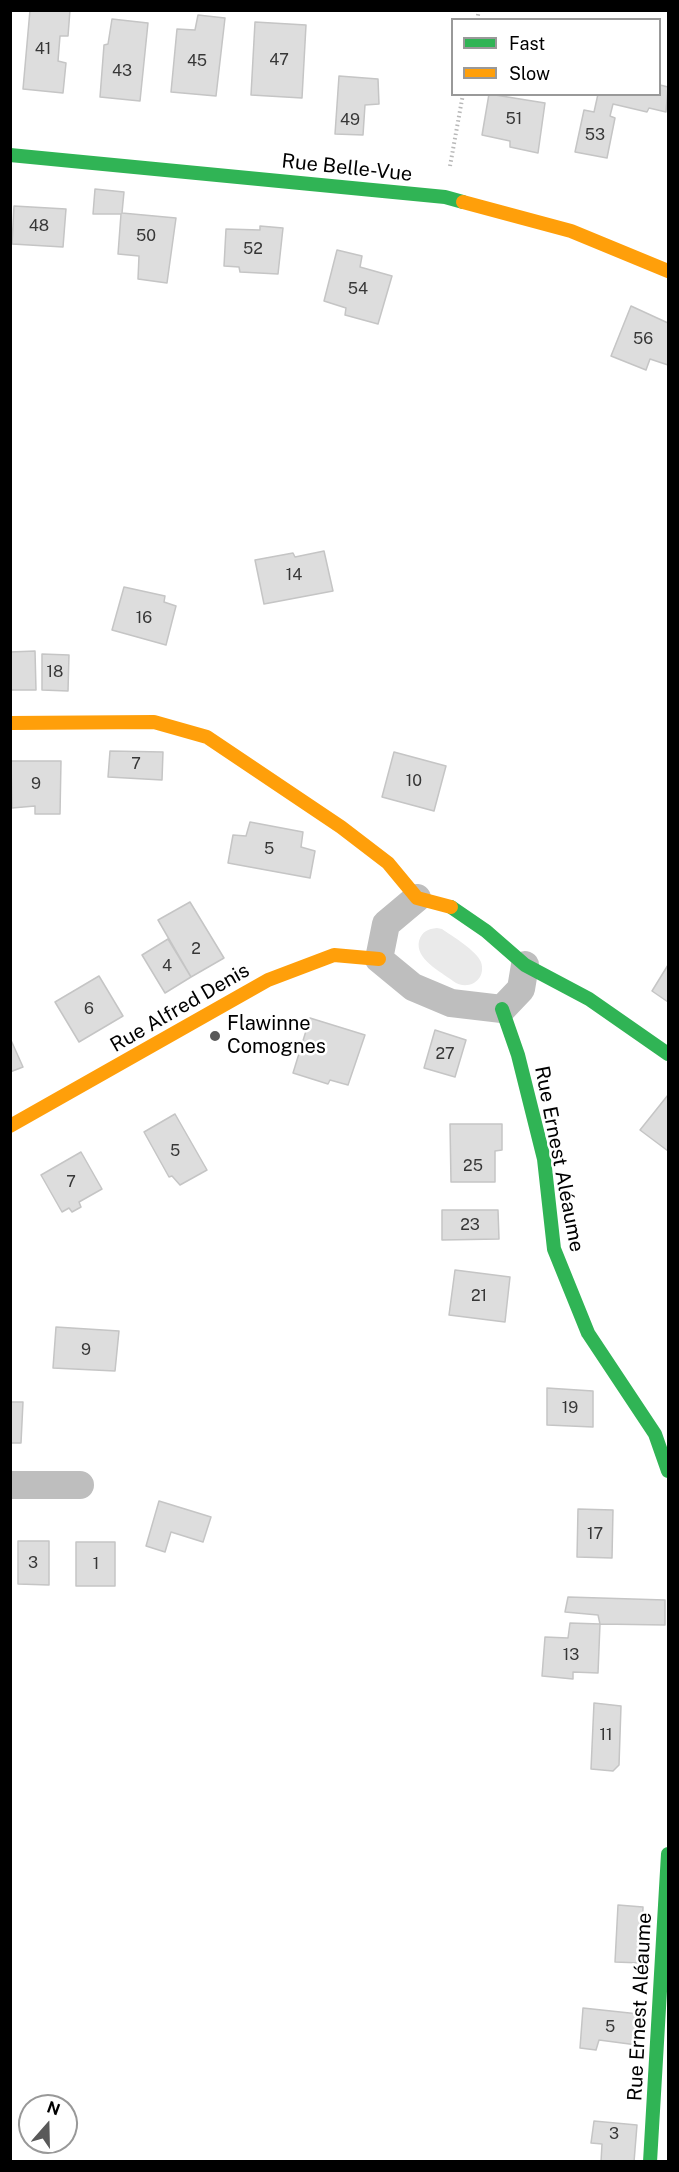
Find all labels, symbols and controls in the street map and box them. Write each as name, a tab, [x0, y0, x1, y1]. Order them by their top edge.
legend	[451, 18, 661, 96]
text: Fast	[509, 33, 545, 54]
house number: 41	[35, 39, 51, 59]
house number: 47	[269, 50, 289, 70]
house number: 45	[187, 51, 207, 71]
house number: 43	[112, 61, 132, 81]
text: Slow	[509, 63, 550, 84]
house number: 51	[506, 109, 522, 129]
house number: 49	[340, 110, 360, 130]
house number: 53	[585, 125, 605, 145]
street label: Rue Belle-Vue	[281, 149, 413, 187]
house number: 48	[29, 216, 49, 236]
house number: 50	[136, 226, 156, 246]
house number: 52	[243, 239, 263, 259]
house number: 54	[348, 279, 368, 299]
house number: 56	[633, 329, 653, 349]
house number: 14	[286, 565, 302, 585]
house number: 16	[136, 608, 152, 628]
house number: 18	[47, 662, 63, 682]
house number: 7	[131, 754, 141, 774]
house number: 10	[406, 771, 422, 791]
house number: 9	[31, 774, 41, 794]
house number: 5	[264, 839, 274, 859]
house number: 2	[191, 939, 201, 959]
house number: 4	[162, 956, 172, 976]
street label: Rue Alfred Denis	[106, 958, 254, 1058]
house number: 6	[84, 999, 94, 1019]
place label: Flawinne Comognes	[227, 1012, 326, 1059]
marker: Flawinne Comognes	[208, 1029, 222, 1043]
house number: 27	[435, 1044, 455, 1064]
street label: Rue Ernest Aléaume	[529, 1064, 589, 1254]
house number: 5	[170, 1141, 180, 1161]
house number: 25	[463, 1156, 483, 1176]
house number: 7	[66, 1172, 76, 1192]
house number: 23	[460, 1215, 480, 1235]
house number: 21	[471, 1286, 487, 1306]
house number: 9	[81, 1340, 91, 1360]
house number: 19	[562, 1398, 578, 1418]
house number: 17	[587, 1524, 603, 1544]
house number: 3	[28, 1553, 38, 1573]
house number: 1	[93, 1554, 99, 1574]
house number: 13	[563, 1645, 579, 1665]
house number: 11	[599, 1725, 613, 1745]
street label: Rue Ernest Aléaume	[623, 1912, 657, 2102]
house number: 5	[605, 2017, 615, 2037]
north arrow	[18, 2094, 78, 2154]
text: N	[45, 2097, 63, 2120]
house number: 3	[609, 2124, 619, 2144]

